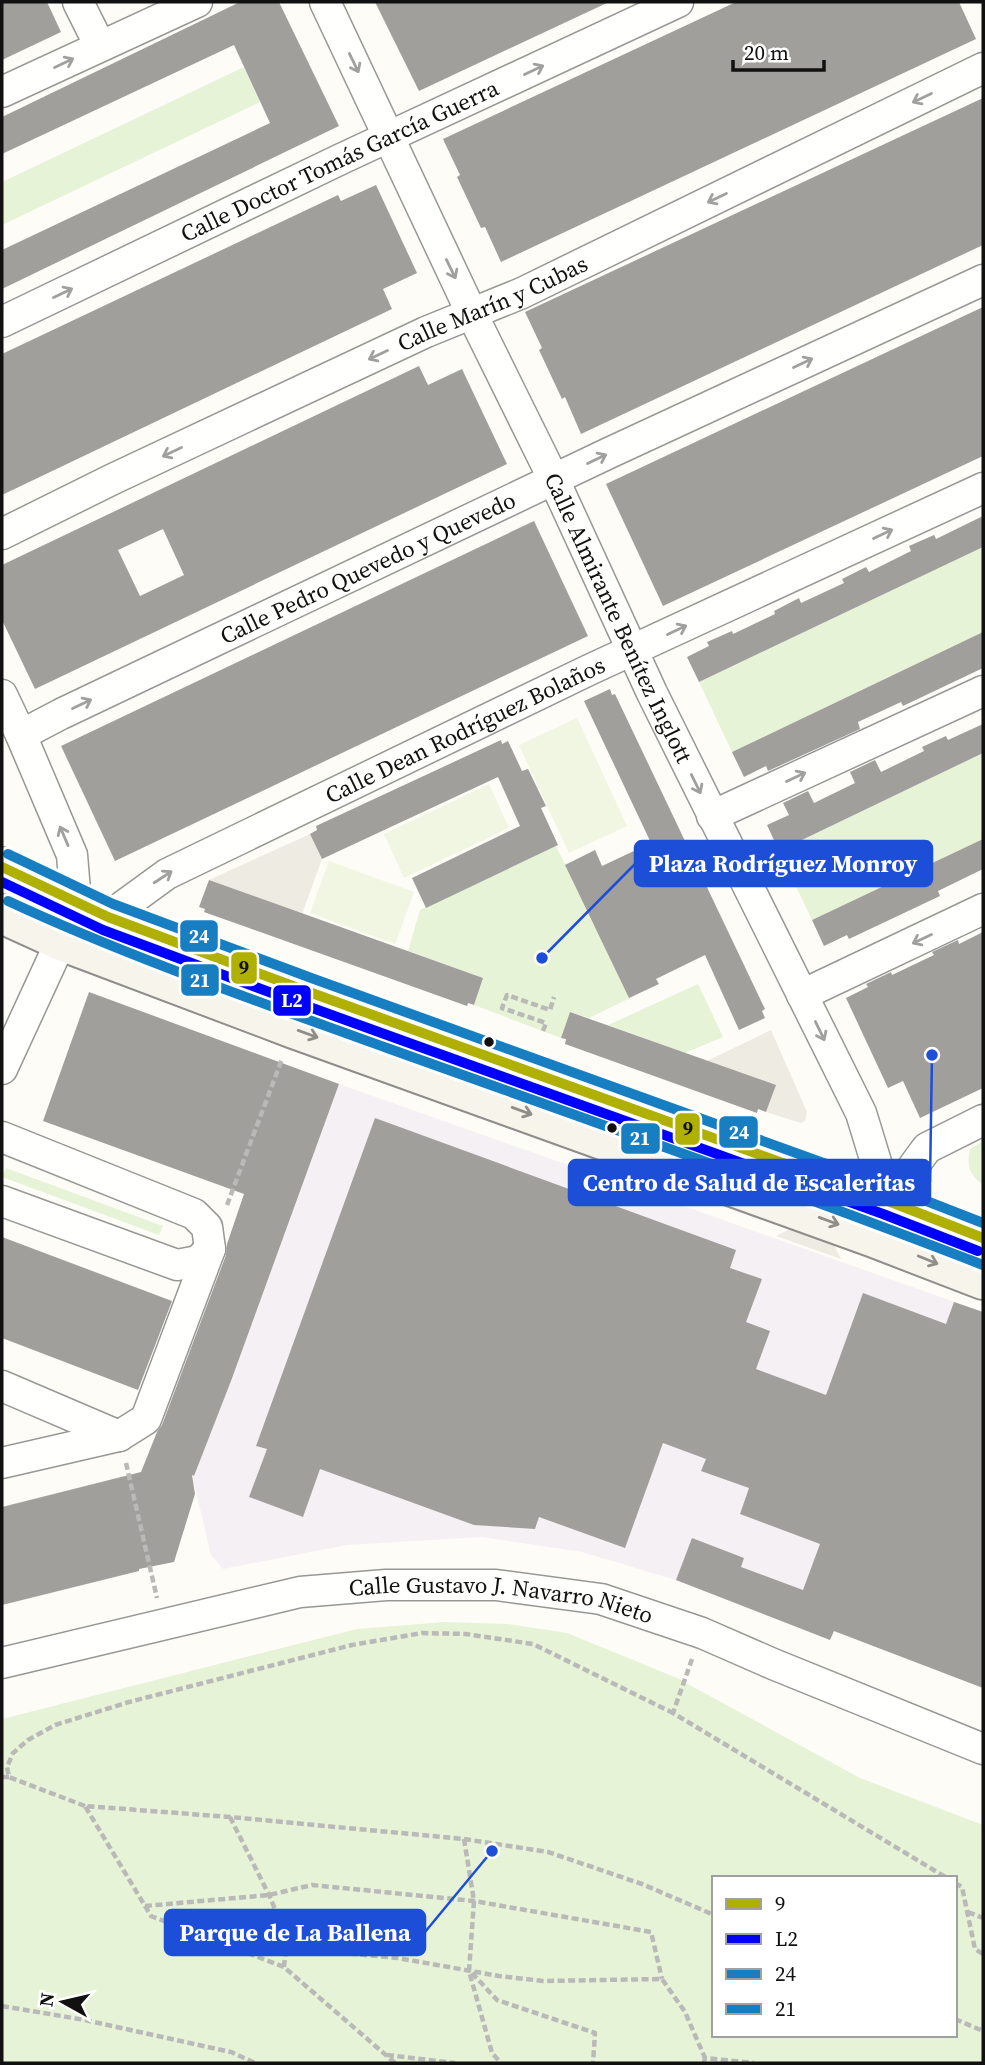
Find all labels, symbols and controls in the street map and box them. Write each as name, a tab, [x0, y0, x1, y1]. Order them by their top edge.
scale bar	[733, 28, 824, 72]
text: 20 m	[744, 38, 789, 67]
one-way arrow	[348, 52, 361, 73]
one-way arrow	[52, 56, 74, 69]
one-way arrow	[524, 62, 545, 75]
street label: Calle Doctor Tomás García Guerra	[175, 72, 504, 250]
one-way arrow	[912, 92, 933, 105]
one-way arrow	[707, 191, 728, 205]
street label: Calle Marín y Cubas	[392, 247, 593, 359]
one-way arrow	[445, 258, 458, 279]
one-way arrow	[52, 285, 73, 299]
one-way arrow	[368, 349, 389, 362]
one-way arrow	[792, 356, 813, 369]
one-way arrow	[162, 445, 183, 459]
one-way arrow	[586, 452, 607, 465]
street label: Calle Almirante Benítez Inglott	[537, 467, 700, 769]
street label: Calle Pedro Quevedo y Quevedo	[215, 484, 521, 652]
one-way arrow	[872, 527, 893, 541]
one-way arrow	[666, 623, 687, 636]
street label: Calle Dean Rodríguez Bolaños	[320, 649, 610, 811]
one-way arrow	[71, 697, 92, 710]
one-way arrow	[785, 770, 806, 783]
one-way arrow	[690, 773, 704, 794]
one-way arrow	[57, 826, 70, 848]
callout: Plaza Rodríguez Monroy	[635, 841, 932, 886]
text: Plaza Rodríguez Monroy	[649, 847, 918, 880]
one-way arrow	[153, 870, 172, 885]
line badge: 24	[179, 919, 219, 953]
text: 24	[189, 923, 209, 949]
one-way arrow	[912, 932, 933, 946]
line badge: 9	[230, 951, 258, 985]
text: 9	[239, 954, 249, 980]
line badge: 21	[180, 963, 220, 997]
text: 21	[190, 967, 210, 993]
line badge: L2	[272, 984, 312, 1017]
text: L2	[281, 987, 303, 1013]
one-way arrow	[814, 1020, 828, 1041]
one-way arrow	[297, 1029, 319, 1041]
unlabelled marker	[482, 1035, 496, 1049]
one-way arrow	[511, 1106, 533, 1118]
line badge: 9	[674, 1112, 701, 1146]
text: 9	[683, 1115, 693, 1141]
line badge: 24	[718, 1115, 759, 1149]
text: 24	[729, 1119, 749, 1145]
unlabelled marker	[605, 1121, 619, 1135]
line badge: 21	[620, 1122, 661, 1155]
text: 21	[630, 1125, 650, 1151]
callout: Centro de Salud de Escaleritas	[569, 1160, 930, 1205]
text: Centro de Salud de Escaleritas	[583, 1166, 915, 1199]
one-way arrow	[817, 1216, 839, 1228]
one-way arrow	[917, 1254, 939, 1267]
street label: Calle Gustavo J. Navarro Nieto	[348, 1569, 657, 1631]
legend	[712, 1876, 957, 2037]
text: 9	[775, 1889, 786, 1918]
callout: Parque de La Ballena	[165, 1910, 425, 1955]
text: Parque de La Ballena	[179, 1916, 411, 1949]
text: L2	[775, 1924, 798, 1953]
text: 24	[775, 1959, 796, 1988]
north arrow	[28, 1967, 98, 2037]
text: N	[32, 1991, 60, 2008]
text: 21	[775, 1994, 796, 2023]

